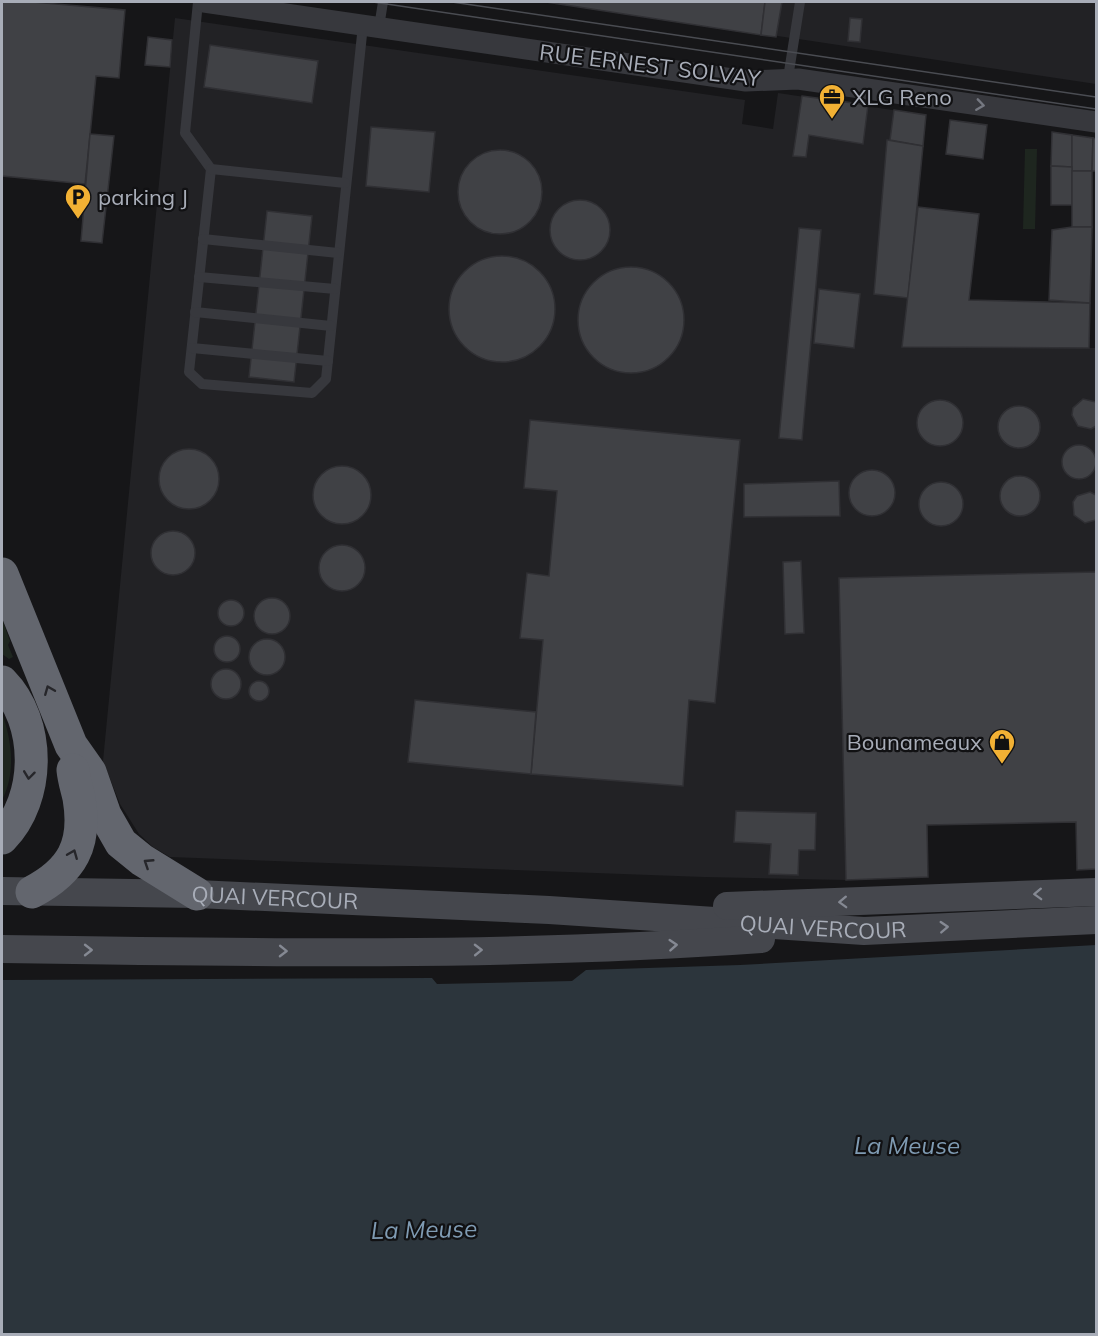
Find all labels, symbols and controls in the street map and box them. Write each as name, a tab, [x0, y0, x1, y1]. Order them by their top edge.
street label: RUE ERNEST SOLVAY	[538, 38, 763, 93]
office icon: XLG Reno	[817, 82, 847, 120]
place label: XLG Reno	[852, 83, 952, 111]
one-way arrow	[976, 99, 985, 111]
parking icon: parking J	[63, 182, 93, 220]
place label: parking J	[98, 183, 188, 211]
one-way arrow	[44, 686, 56, 697]
shop icon: Bounameaux	[987, 727, 1017, 765]
place label: Bounameaux	[847, 728, 982, 756]
one-way arrow	[24, 770, 36, 779]
one-way arrow	[66, 849, 78, 860]
one-way arrow	[144, 859, 155, 870]
street label: QUAI VERCOUR	[191, 880, 359, 915]
one-way arrow	[1034, 888, 1043, 901]
one-way arrow	[839, 896, 848, 908]
street label: QUAI VERCOUR	[739, 909, 907, 945]
one-way arrow	[939, 921, 948, 934]
one-way arrow	[669, 939, 678, 952]
one-way arrow	[84, 944, 93, 956]
one-way arrow	[474, 944, 483, 956]
one-way arrow	[279, 945, 288, 957]
water label: La Meuse	[854, 1130, 960, 1160]
water label: La Meuse	[371, 1213, 477, 1245]

